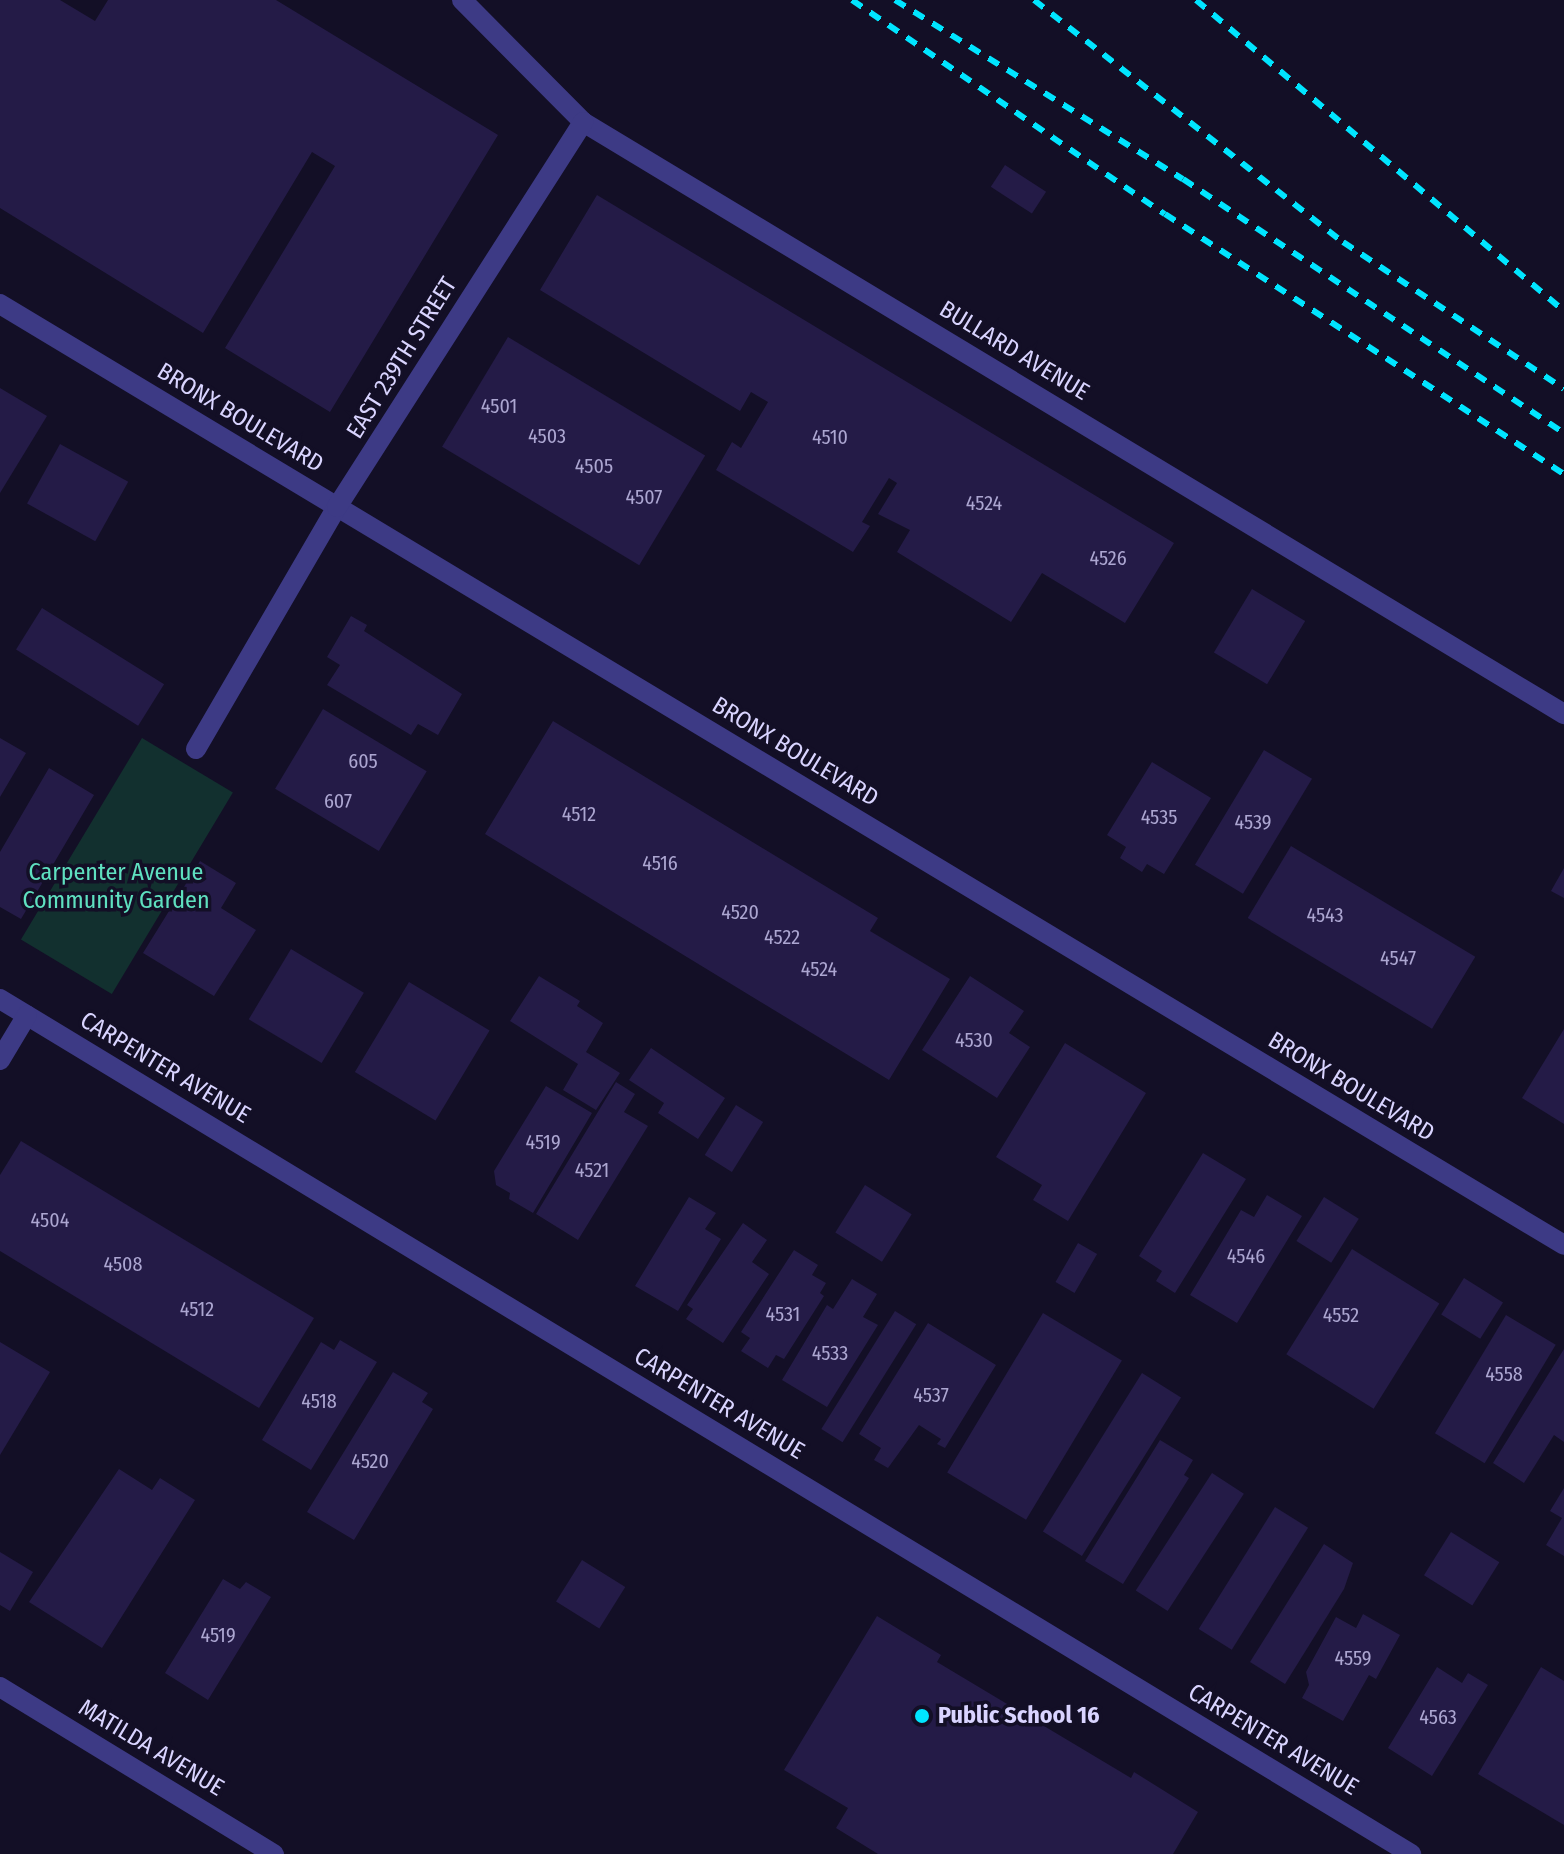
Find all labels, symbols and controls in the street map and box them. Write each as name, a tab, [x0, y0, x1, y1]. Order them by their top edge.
street label: EAST 239TH STREET	[341, 272, 463, 444]
street label: BULLARD AVENUE	[934, 295, 1094, 407]
street label: BRONX BOULEVARD	[152, 357, 328, 479]
house number: 4501	[481, 394, 517, 418]
house number: 4503	[528, 424, 566, 448]
house number: 4510	[812, 425, 848, 449]
house number: 4505	[575, 454, 613, 478]
house number: 4507	[626, 485, 662, 509]
house number: 4524	[966, 491, 1002, 515]
house number: 4526	[1089, 546, 1127, 570]
street label: BRONX BOULEVARD	[707, 691, 883, 813]
house number: 605	[348, 749, 378, 773]
house number: 607	[324, 789, 352, 813]
house number: 4512	[562, 802, 596, 826]
house number: 4535	[1141, 805, 1177, 829]
house number: 4539	[1234, 810, 1272, 834]
house number: 4516	[642, 851, 678, 875]
park label: Carpenter Avenue Community Garden	[22, 859, 210, 915]
house number: 4520	[721, 900, 759, 924]
house number: 4543	[1306, 903, 1344, 927]
house number: 4522	[764, 925, 800, 949]
house number: 4547	[1380, 946, 1416, 970]
house number: 4524	[801, 957, 837, 981]
street label: CARPENTER AVENUE	[75, 1006, 255, 1130]
street label: BRONX BOULEVARD	[1263, 1026, 1439, 1148]
house number: 4530	[955, 1028, 993, 1052]
house number: 4519	[525, 1130, 561, 1154]
house number: 4521	[575, 1158, 609, 1182]
house number: 4504	[31, 1208, 69, 1232]
house number: 4546	[1227, 1244, 1265, 1268]
house number: 4508	[103, 1252, 143, 1276]
house number: 4512	[180, 1297, 214, 1321]
house number: 4531	[766, 1302, 800, 1326]
house number: 4552	[1323, 1303, 1359, 1327]
house number: 4533	[812, 1341, 848, 1365]
street label: CARPENTER AVENUE	[629, 1342, 809, 1466]
house number: 4558	[1485, 1362, 1523, 1386]
house number: 4537	[913, 1383, 949, 1407]
house number: 4518	[301, 1389, 337, 1413]
house number: 4520	[351, 1449, 389, 1473]
house number: 4519	[200, 1623, 236, 1647]
house number: 4559	[1334, 1646, 1372, 1670]
street label: CARPENTER AVENUE	[1183, 1678, 1363, 1802]
street label: MATILDA AVENUE	[73, 1693, 229, 1803]
place label: Public School 16	[938, 1702, 1100, 1730]
house number: 4563	[1419, 1705, 1457, 1729]
marker: Public School 16	[913, 1707, 931, 1725]

